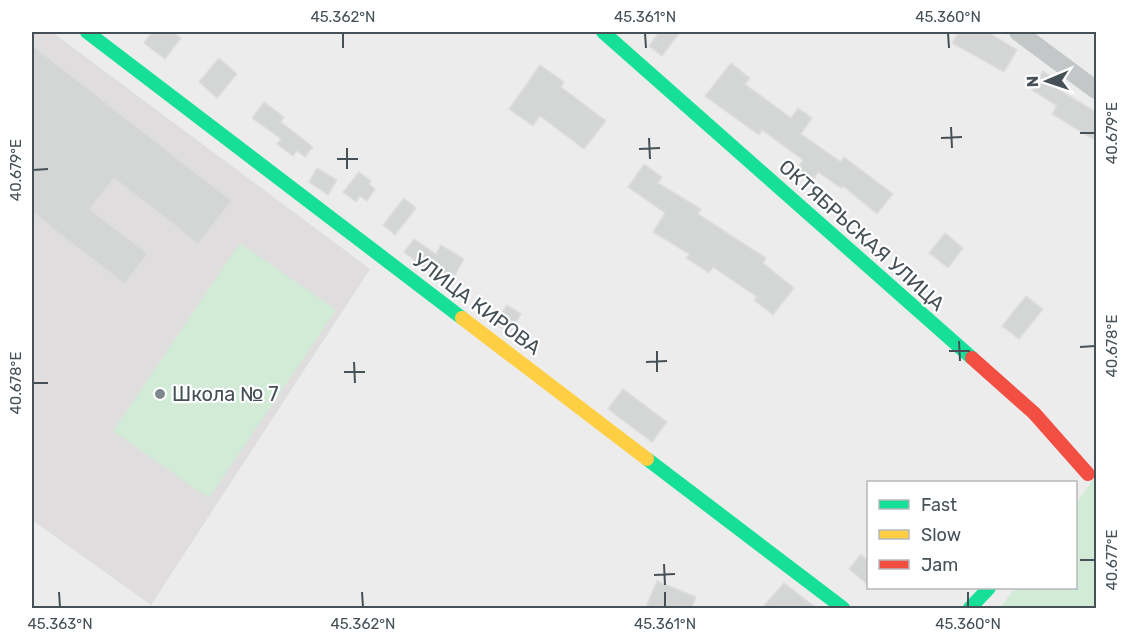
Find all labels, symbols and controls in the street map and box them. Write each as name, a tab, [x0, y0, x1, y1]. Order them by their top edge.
text: 45.362°N	[311, 8, 375, 26]
text: 45.361°N	[614, 8, 676, 26]
text: 45.360°N	[915, 8, 981, 26]
north arrow	[1017, 51, 1077, 111]
text: N	[1023, 75, 1042, 88]
text: 40.679°E	[1103, 102, 1121, 164]
text: 40.679°E	[7, 139, 25, 201]
street label: ОКТЯБРЬСКАЯ УЛИЦА	[774, 154, 950, 316]
street label: УЛИЦА КИРОВА	[408, 248, 546, 360]
text: 40.678°E	[1103, 315, 1121, 377]
text: 40.678°E	[7, 352, 25, 414]
place label: Школа № 7	[172, 382, 279, 406]
marker: Школа № 7	[153, 387, 167, 401]
legend	[867, 481, 1077, 589]
text: Fast	[921, 494, 957, 516]
text: Slow	[921, 524, 961, 546]
text: 40.677°E	[1103, 529, 1121, 591]
text: Jam	[921, 554, 958, 576]
text: 45.363°N	[27, 615, 93, 633]
text: 45.362°N	[331, 615, 395, 633]
text: 45.361°N	[634, 615, 696, 633]
text: 45.360°N	[935, 615, 1001, 633]

